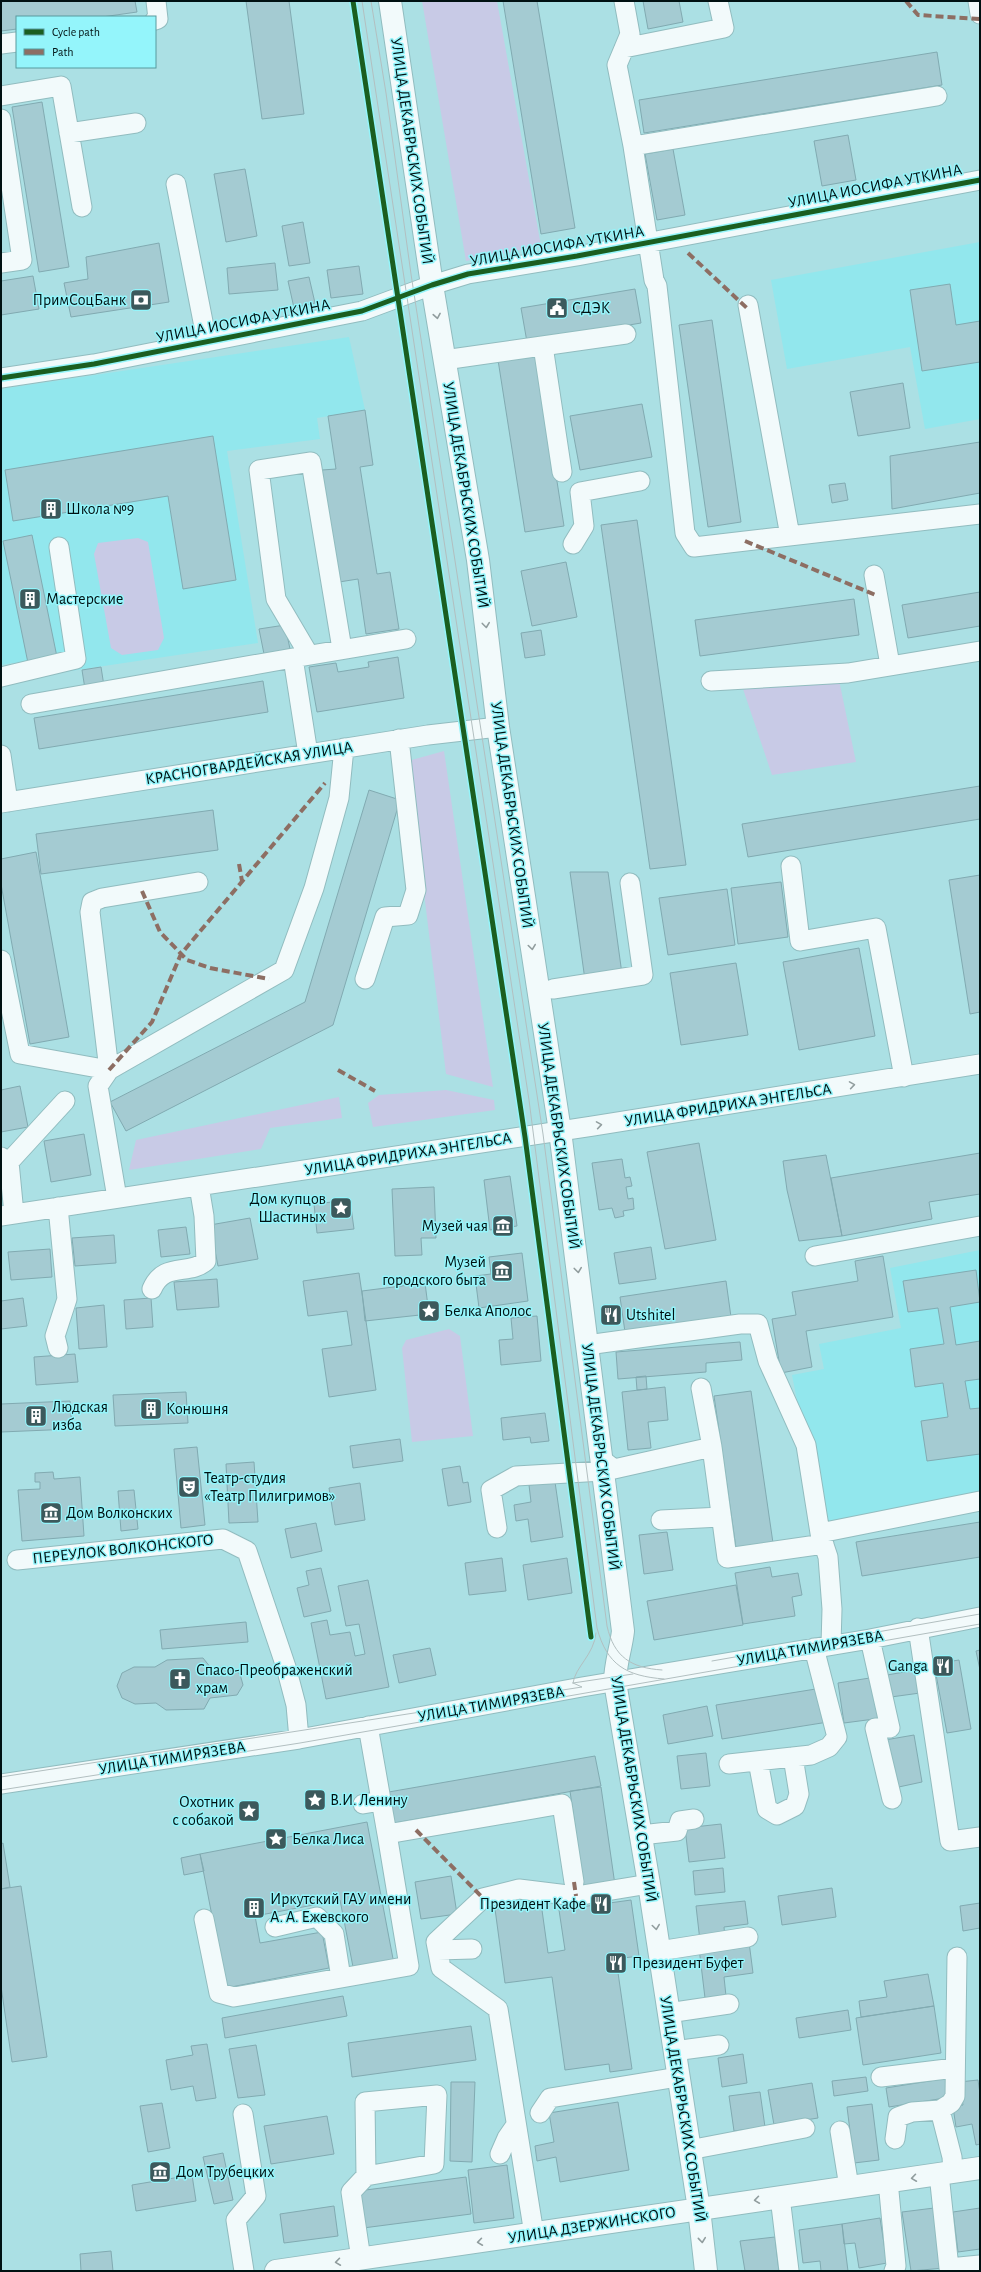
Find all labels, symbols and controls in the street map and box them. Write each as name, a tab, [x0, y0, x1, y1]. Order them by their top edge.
legend	[16, 16, 156, 68]
text: Cycle path	[52, 26, 100, 39]
street label: УЛИЦА ДЕКАБРЬСКИХ СОБЫТИЙ	[388, 36, 437, 266]
text: Path	[52, 46, 74, 58]
street label: УЛИЦА ИОСИФА УТКИНА	[787, 161, 964, 211]
street label: УЛИЦА ИОСИФА УТКИНА	[469, 223, 646, 269]
bank icon: ПримСоцБанк	[128, 287, 154, 313]
place label: ПримСоцБанк	[32, 292, 127, 308]
public building icon: СДЭК	[544, 295, 570, 321]
street label: УЛИЦА ИОСИФА УТКИНА	[155, 296, 332, 346]
place label: СДЭК	[572, 300, 610, 316]
one-way arrow	[432, 313, 441, 320]
street label: УЛИЦА ДЕКАБРЬСКИХ СОБЫТИЙ	[440, 380, 493, 609]
building icon: Школа №9	[38, 496, 64, 522]
place label: Школа №9	[66, 501, 134, 517]
building icon: Мастерские	[17, 586, 43, 612]
place label: Мастерские	[46, 591, 123, 607]
one-way arrow	[481, 622, 490, 628]
street label: УЛИЦА ДЕКАБРЬСКИХ СОБЫТИЙ	[488, 700, 537, 930]
street label: КРАСНОГВАРДЕЙСКАЯ УЛИЦА	[144, 738, 354, 787]
one-way arrow	[527, 944, 536, 950]
street label: УЛИЦА ДЕКАБРЬСКИХ СОБЫТИЙ	[535, 1021, 584, 1251]
street label: УЛИЦА ФРИДРИХА ЭНГЕЛЬСА	[624, 1081, 833, 1129]
one-way arrow	[849, 1081, 855, 1090]
one-way arrow	[596, 1122, 602, 1130]
street label: УЛИЦА ФРИДРИХА ЭНГЕЛЬСА	[304, 1130, 513, 1178]
place label: Дом купцов Шастиных	[250, 1191, 326, 1225]
place icon: Дом купцов Шастиных	[328, 1195, 354, 1221]
museum icon: Музей чая	[490, 1213, 516, 1239]
place label: Музей чая	[422, 1218, 488, 1235]
place label: Музей городского быта	[382, 1254, 486, 1288]
museum icon: Музей городского быта	[489, 1258, 515, 1284]
one-way arrow	[573, 1267, 582, 1273]
place icon: Белка Аполос	[416, 1298, 442, 1324]
restaurant icon: Utshitel	[598, 1302, 624, 1328]
place label: Белка Аполос	[444, 1303, 532, 1319]
place label: Utshitel	[626, 1307, 675, 1323]
street label: УЛИЦА ДЕКАБРЬСКИХ СОБЫТИЙ	[579, 1342, 624, 1572]
building icon: Конюшня	[138, 1396, 164, 1422]
place label: Людская изба	[52, 1399, 108, 1433]
place label: Конюшня	[166, 1401, 229, 1417]
building icon: Людская изба	[23, 1403, 49, 1429]
place label: Театр-студия «Театр Пилигримов»	[204, 1470, 335, 1504]
theatre icon: Театр-студия «Театр Пилигримов»	[176, 1474, 202, 1500]
museum icon: Дом Волконских	[38, 1500, 64, 1526]
place label: Дом Волконских	[66, 1505, 173, 1521]
street label: ПЕРЕУЛОК ВОЛКОНСКОГО	[32, 1532, 214, 1566]
street label: УЛИЦА ТИМИРЯЗЕВА	[735, 1627, 885, 1669]
restaurant icon: Ganga	[930, 1653, 956, 1679]
place label: Ganga	[888, 1658, 928, 1674]
place label: Спасо-Преображенский храм	[196, 1662, 353, 1696]
church icon: Спасо-Преображенский храм	[167, 1666, 193, 1692]
street label: УЛИЦА ДЕКАБРЬСКИХ СОБЫТИЙ	[608, 1674, 661, 1903]
street label: УЛИЦА ТИМИРЯЗЕВА	[416, 1683, 566, 1725]
street label: УЛИЦА ТИМИРЯЗЕВА	[97, 1738, 247, 1778]
place icon: В.И. Ленину	[302, 1787, 328, 1813]
place label: В.И. Ленину	[330, 1792, 408, 1809]
place label: Охотник с собакой	[172, 1794, 235, 1828]
place icon: Охотник с собакой	[236, 1798, 262, 1824]
place icon: Белка Лиса	[263, 1826, 289, 1852]
place label: Белка Лиса	[292, 1831, 364, 1847]
place label: Иркутский ГАУ имени А. А. Ежевского	[270, 1891, 411, 1925]
restaurant icon: Президент Кафе	[588, 1891, 614, 1917]
building icon: Иркутский ГАУ имени А. А. Ежевского	[241, 1895, 267, 1921]
place label: Президент Кафе	[480, 1896, 586, 1912]
one-way arrow	[651, 1924, 660, 1930]
restaurant icon: Президент Буфет	[603, 1950, 629, 1976]
place label: Президент Буфет	[632, 1955, 744, 1972]
street label: УЛИЦА ДЕКАБРЬСКИХ СОБЫТИЙ	[657, 1994, 710, 2223]
museum icon: Дом Трубецких	[147, 2159, 173, 2185]
place label: Дом Трубецких	[176, 2164, 274, 2181]
one-way arrow	[911, 2173, 917, 2182]
one-way arrow	[754, 2195, 760, 2204]
street label: УЛИЦА ДЗЕРЖИНСКОГО	[507, 2204, 677, 2246]
one-way arrow	[477, 2237, 483, 2246]
one-way arrow	[697, 2237, 706, 2243]
one-way arrow	[334, 2257, 341, 2266]

